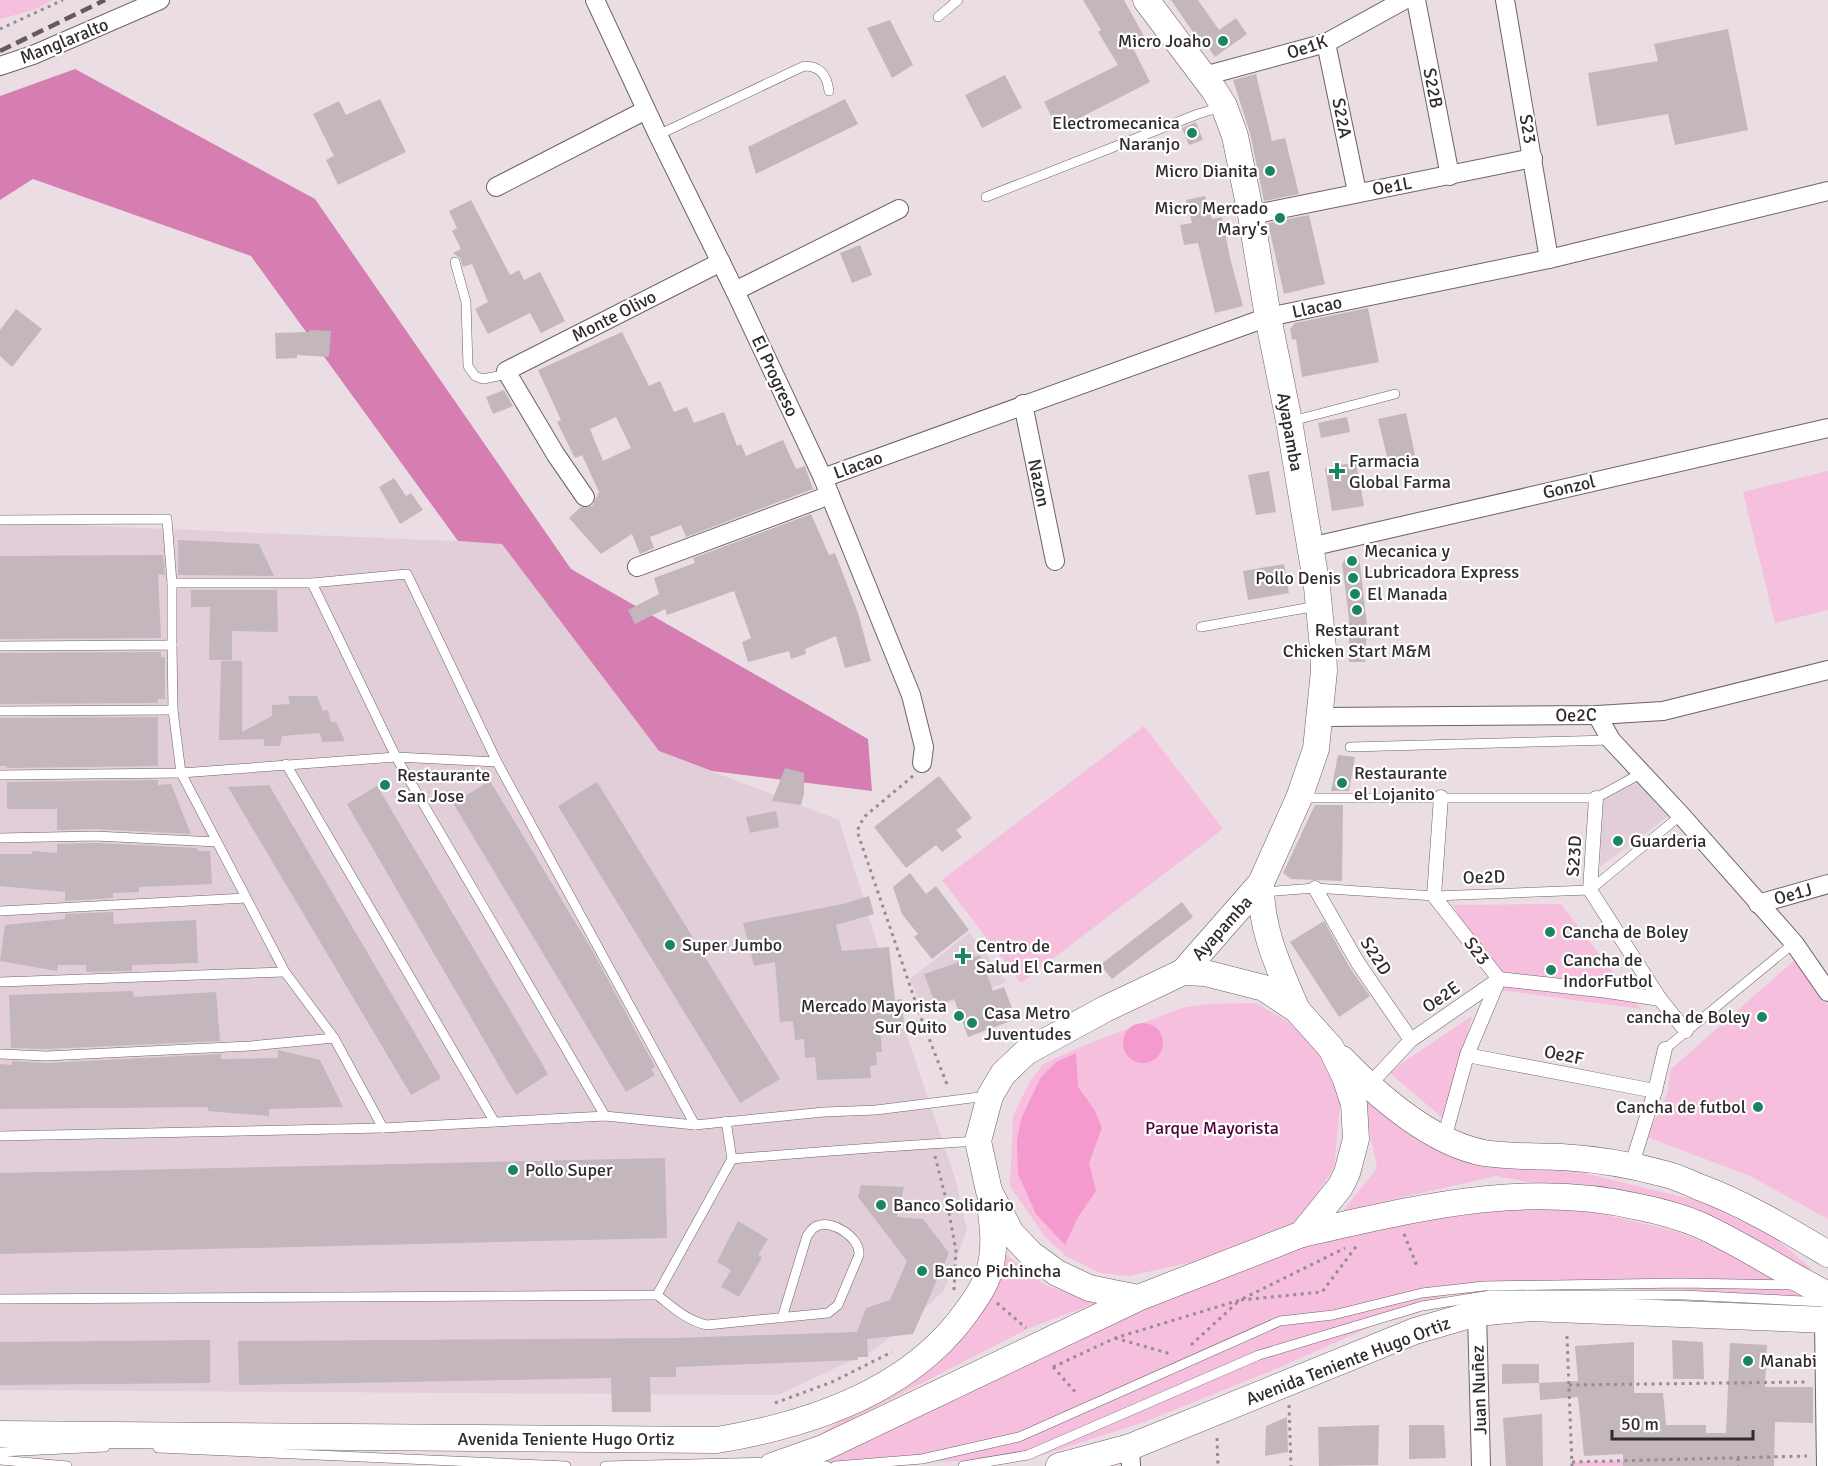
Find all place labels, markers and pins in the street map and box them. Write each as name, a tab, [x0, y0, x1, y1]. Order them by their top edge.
place label: Micro Joaho	[1118, 30, 1211, 52]
marker: Micro Joaho	[1216, 34, 1230, 48]
place label: Electromecanica Naranjo	[1052, 112, 1180, 155]
marker: Electromecanica Naranjo	[1185, 126, 1199, 140]
place label: Micro Dianita	[1155, 160, 1258, 182]
marker: Micro Dianita	[1263, 164, 1277, 178]
place label: Micro Mercado Mary's	[1154, 197, 1268, 240]
marker: Micro Mercado Mary's	[1273, 211, 1287, 225]
place label: Farmacia Global Farma	[1349, 450, 1451, 493]
marker: Farmacia Global Farma	[1330, 464, 1344, 478]
place label: Mecanica y Lubricadora Express	[1364, 540, 1519, 583]
marker: Mecanica y Lubricadora Express	[1345, 554, 1359, 568]
place label: Pollo Denis	[1255, 567, 1341, 589]
marker: Pollo Denis	[1346, 571, 1360, 585]
place label: El Manada	[1367, 583, 1448, 605]
marker: El Manada	[1348, 587, 1362, 601]
marker: Restaurant Chicken Start M&M	[1350, 603, 1364, 617]
place label: Restaurant Chicken Start M&M	[1283, 619, 1431, 662]
place label: Restaurante el Lojanito	[1354, 762, 1447, 805]
place label: Restaurante San Jose	[397, 764, 490, 807]
marker: Restaurante el Lojanito	[1335, 776, 1349, 790]
marker: Restaurante San Jose	[378, 778, 392, 792]
place label: Guarderia	[1630, 830, 1707, 852]
marker: Guarderia	[1611, 834, 1625, 848]
place label: Cancha de Boley	[1562, 921, 1689, 943]
marker: Cancha de Boley	[1543, 925, 1557, 939]
place label: Super Jumbo	[682, 934, 782, 956]
place label: Centro de Salud El Carmen	[976, 935, 1103, 978]
marker: Super Jumbo	[663, 938, 677, 952]
marker: Centro de Salud El Carmen	[954, 947, 972, 965]
place label: Cancha de IndorFutbol	[1563, 949, 1653, 992]
marker: Cancha de IndorFutbol	[1544, 963, 1558, 977]
place label: Mercado Mayorista Sur Quito	[801, 995, 947, 1038]
place label: Casa Metro Juventudes	[984, 1002, 1071, 1045]
place label: cancha de Boley	[1626, 1006, 1751, 1028]
marker: Mercado Mayorista Sur Quito	[952, 1009, 966, 1023]
marker: cancha de Boley	[1755, 1010, 1769, 1024]
marker: Casa Metro Juventudes	[965, 1016, 979, 1030]
place label: Cancha de futbol	[1616, 1096, 1746, 1118]
marker: Cancha de futbol	[1751, 1100, 1765, 1114]
place label: Pollo Super	[525, 1159, 613, 1181]
marker: Pollo Super	[506, 1163, 520, 1177]
place label: Banco Solidario	[893, 1194, 1014, 1216]
marker: Banco Solidario	[874, 1198, 888, 1212]
place label: Banco Pichincha	[934, 1260, 1061, 1282]
marker: Banco Pichincha	[915, 1264, 929, 1278]
place label: Manabi	[1760, 1350, 1817, 1372]
marker: Manabi	[1741, 1354, 1755, 1368]

